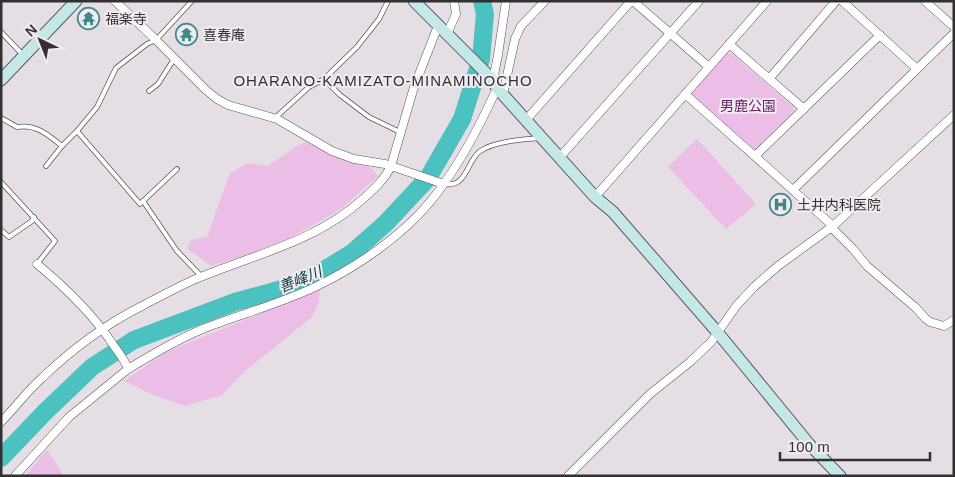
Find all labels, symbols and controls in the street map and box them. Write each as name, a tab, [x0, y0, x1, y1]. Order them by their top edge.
temple icon: 福楽寺	[77, 7, 101, 31]
place label: 福楽寺	[105, 11, 147, 27]
north arrow	[15, 15, 65, 65]
text: N	[22, 21, 40, 40]
temple icon: 喜春庵	[175, 23, 199, 47]
place label: 喜春庵	[203, 27, 245, 43]
district label: OHARANO-KAMIZATO-MINAMINOCHO	[233, 72, 533, 89]
park label: 男鹿公園	[720, 98, 776, 114]
hospital icon: 土井内科医院	[769, 193, 793, 217]
place label: 土井内科医院	[797, 197, 881, 213]
water label: 善峰川	[276, 262, 326, 295]
scale bar	[780, 430, 930, 462]
text: 100 m	[788, 438, 830, 455]

